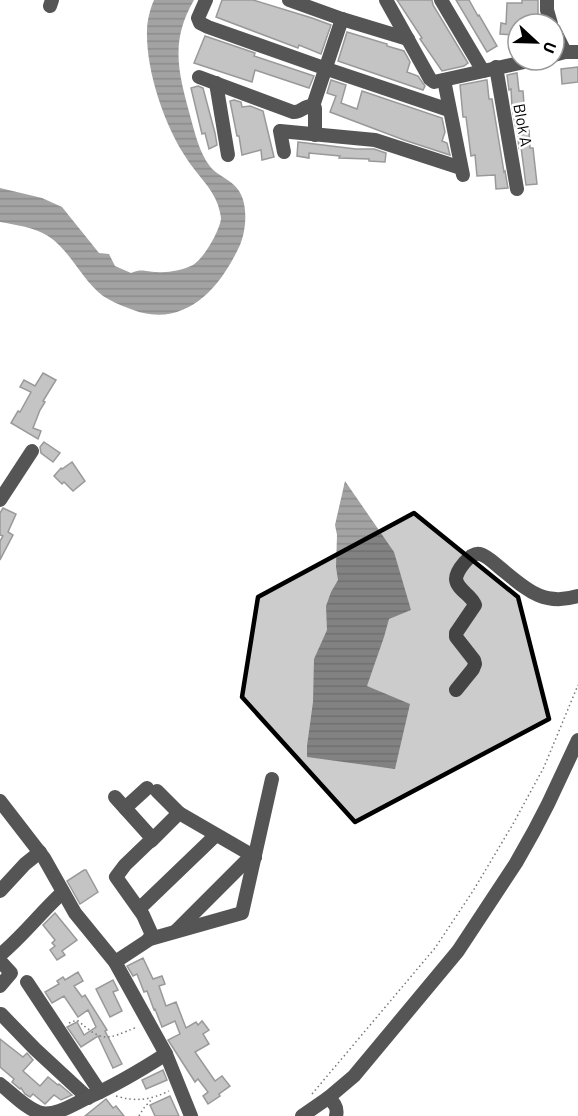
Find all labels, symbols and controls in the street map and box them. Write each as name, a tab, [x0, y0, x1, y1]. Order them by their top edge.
north arrow	[506, 12, 566, 72]
text: U	[540, 40, 561, 56]
street label: Blok A	[510, 102, 537, 148]

